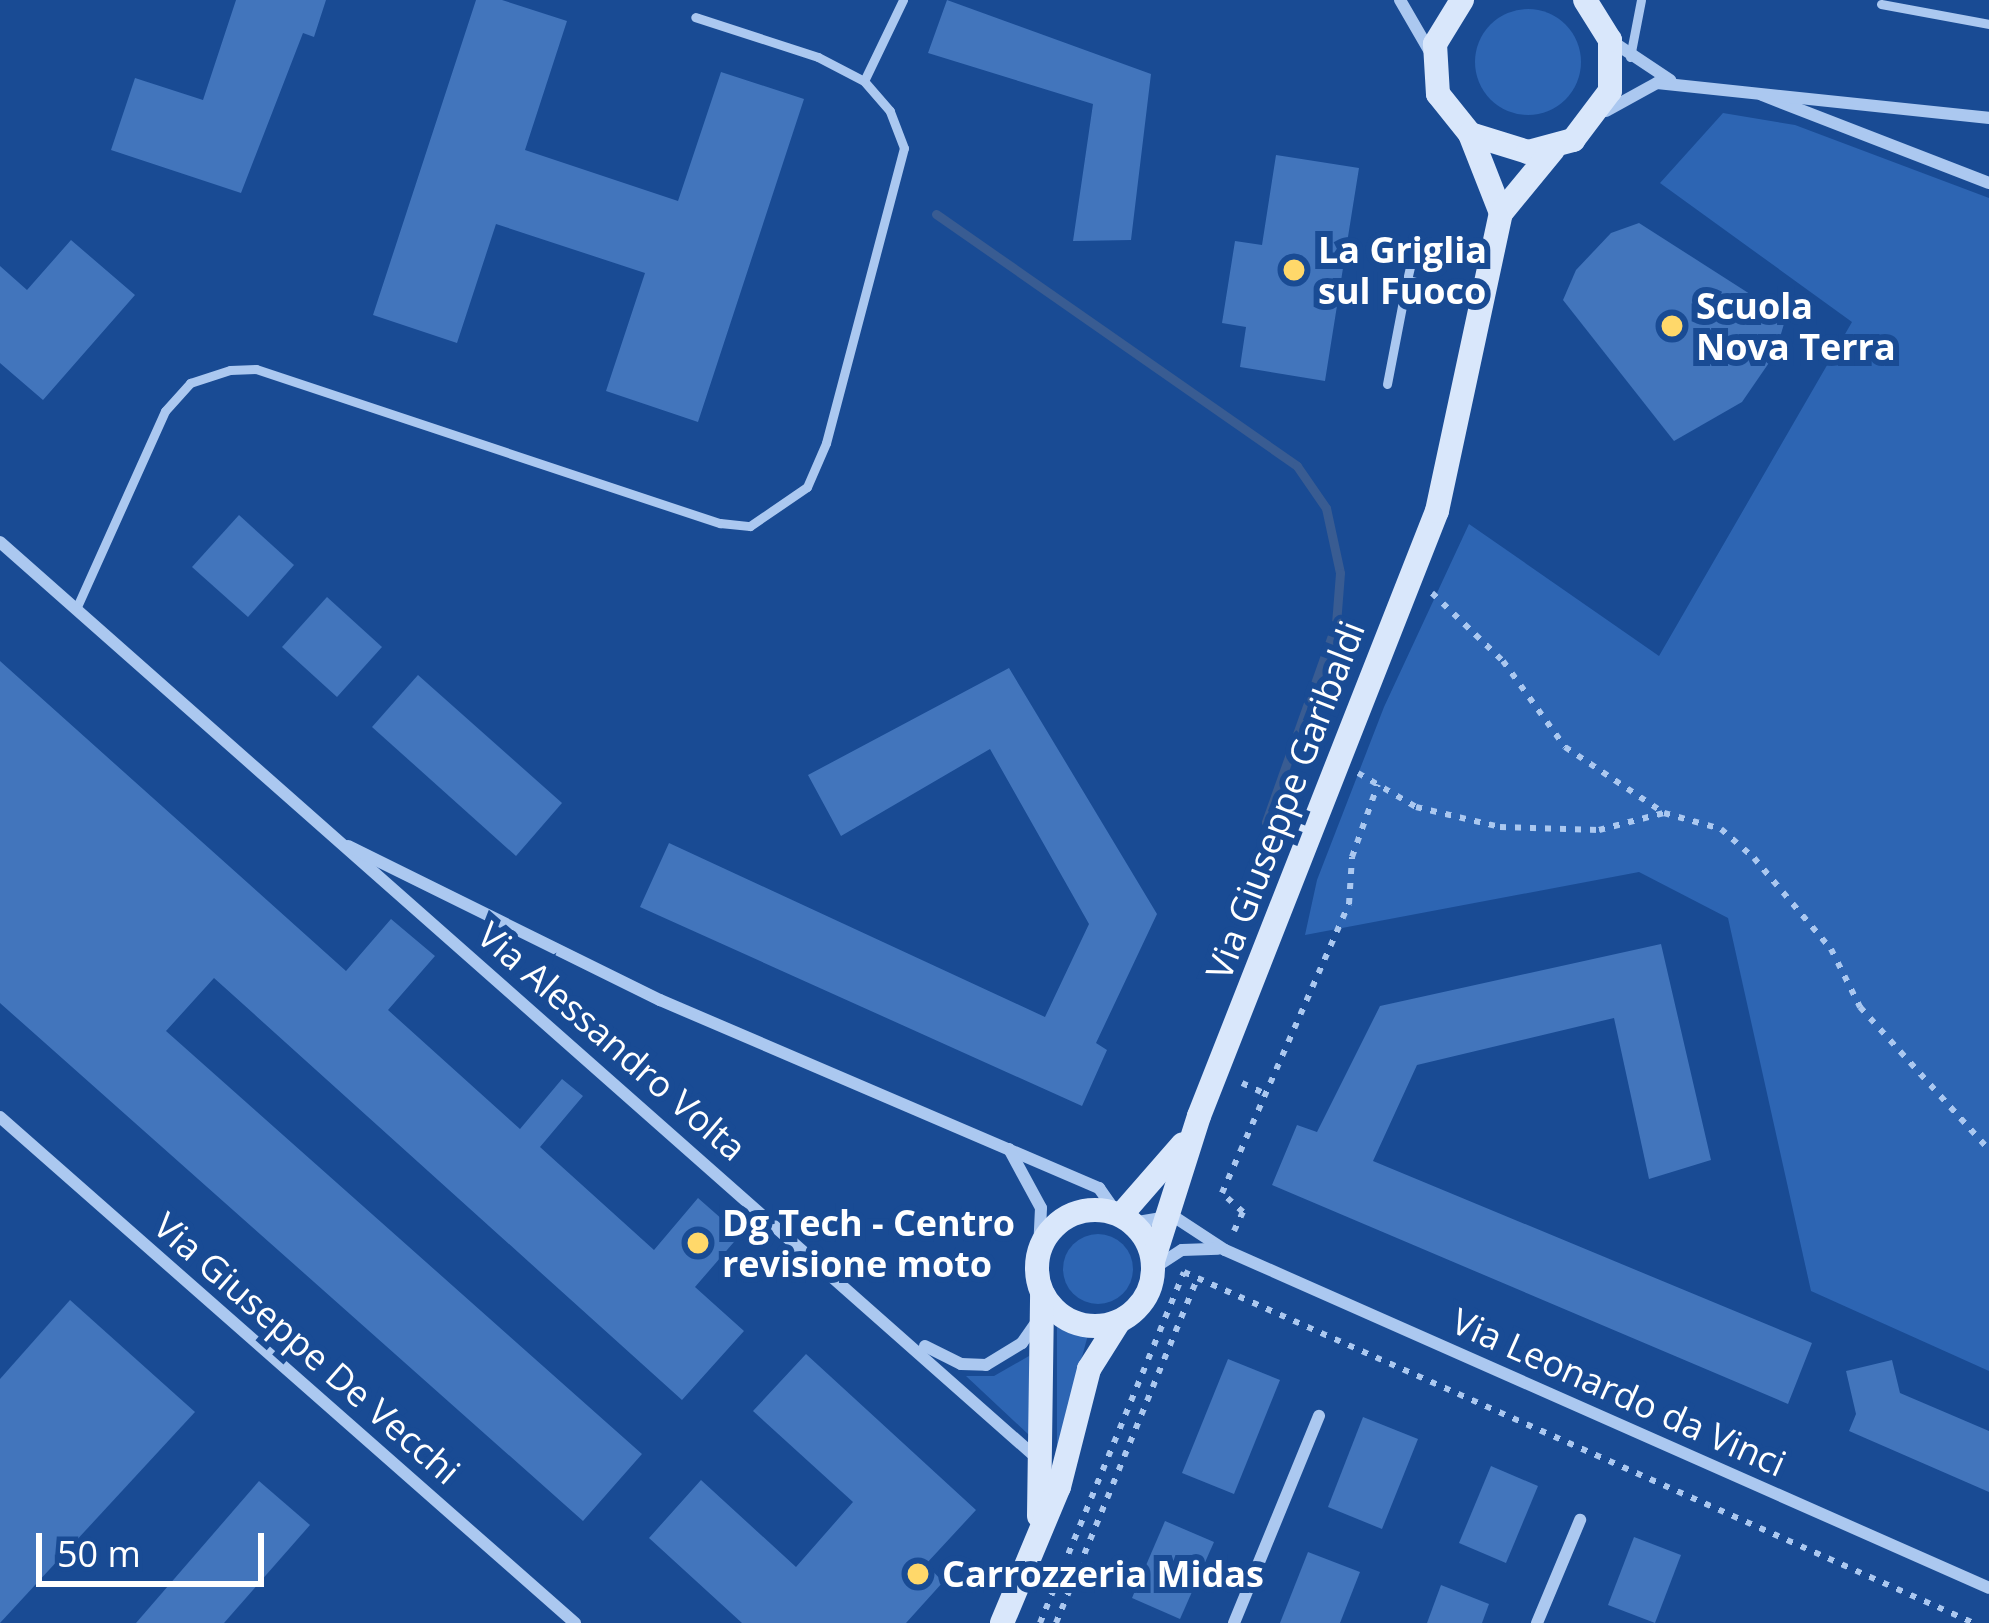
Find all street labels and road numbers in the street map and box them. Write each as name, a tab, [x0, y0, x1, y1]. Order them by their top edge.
street label: Via Giuseppe Garibaldi	[1197, 615, 1373, 985]
street label: Via Alessandro Volta	[469, 913, 755, 1169]
street label: Via Giuseppe De Vecchi	[145, 1203, 469, 1493]
street label: Via Leonardo da Vinci	[1445, 1299, 1793, 1485]

